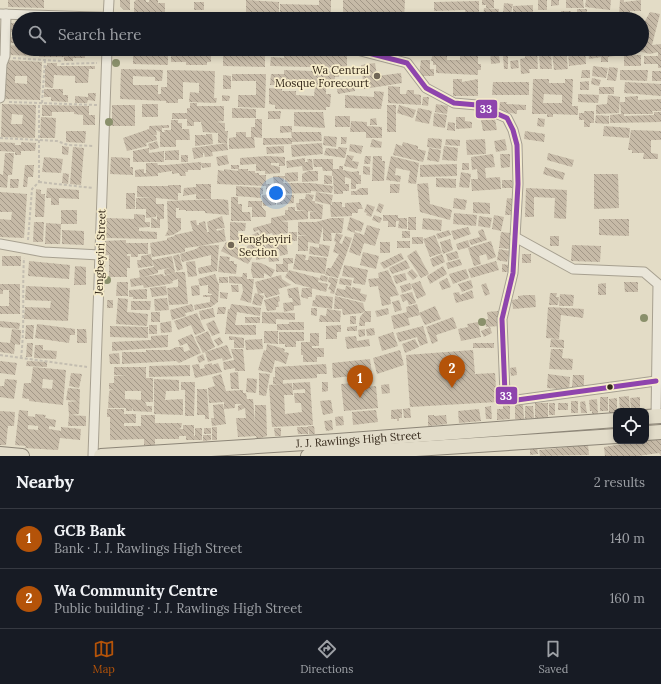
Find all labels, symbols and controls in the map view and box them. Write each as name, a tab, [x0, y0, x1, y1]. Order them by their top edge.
search box	[12, 12, 649, 56]
icon: search	[26, 23, 48, 45]
text: Search here	[58, 25, 141, 44]
place label: Wa Central Mosque Forecourt	[275, 63, 370, 90]
marker: Wa Central Mosque Forecourt	[372, 71, 382, 81]
line badge: 33	[475, 99, 498, 119]
text: 33	[480, 102, 492, 116]
your location	[266, 183, 286, 203]
street label: Jengbeyiri Street	[91, 208, 109, 296]
place label: Jengbeyiri Section	[238, 232, 291, 259]
marker: Jengbeyiri Section	[226, 240, 236, 250]
pin: 2	[439, 355, 465, 388]
pin: 1	[347, 365, 373, 398]
unlabelled marker	[605, 382, 615, 392]
line badge: 33	[495, 386, 518, 405]
text: 33	[500, 389, 512, 403]
map controls	[613, 408, 649, 444]
button: locate	[613, 408, 649, 444]
street label: J. J. Rawlings High Street	[294, 428, 422, 451]
text: Nearby	[16, 471, 74, 493]
text: 2 results	[594, 474, 645, 491]
text: GCB Bank	[54, 521, 126, 540]
text: 1	[26, 530, 32, 547]
text: 140 m	[610, 530, 645, 547]
text: Bank · J. J. Rawlings High Street	[54, 540, 242, 557]
text: Wa Community Centre	[54, 581, 218, 600]
text: 2	[26, 590, 32, 607]
text: 160 m	[610, 590, 645, 607]
text: Public building · J. J. Rawlings High Street	[54, 600, 302, 617]
tab: Map	[93, 638, 115, 676]
tab: Directions	[300, 638, 353, 676]
tab: Saved	[539, 638, 568, 676]

